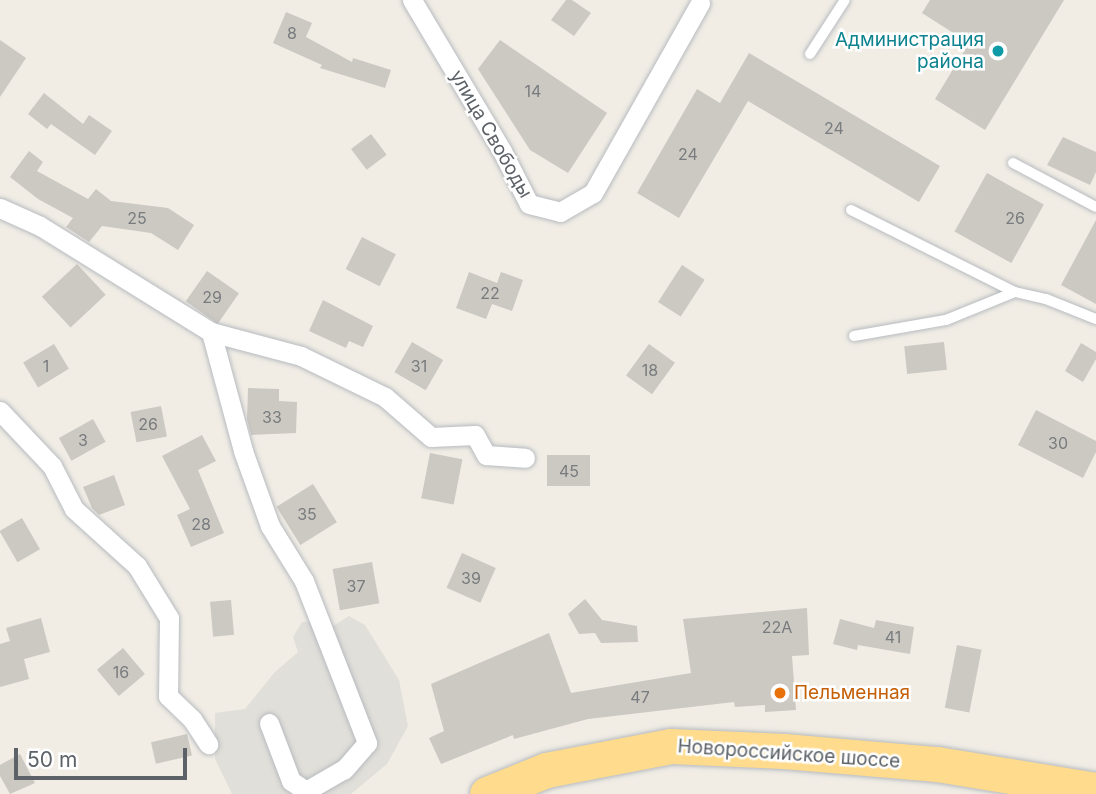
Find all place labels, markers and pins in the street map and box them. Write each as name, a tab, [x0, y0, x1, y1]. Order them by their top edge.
place label: Администрация района	[835, 29, 984, 73]
marker: Администрация района	[990, 43, 1006, 59]
place label: Пельменная	[794, 682, 910, 704]
marker: Пельменная	[772, 685, 788, 701]

